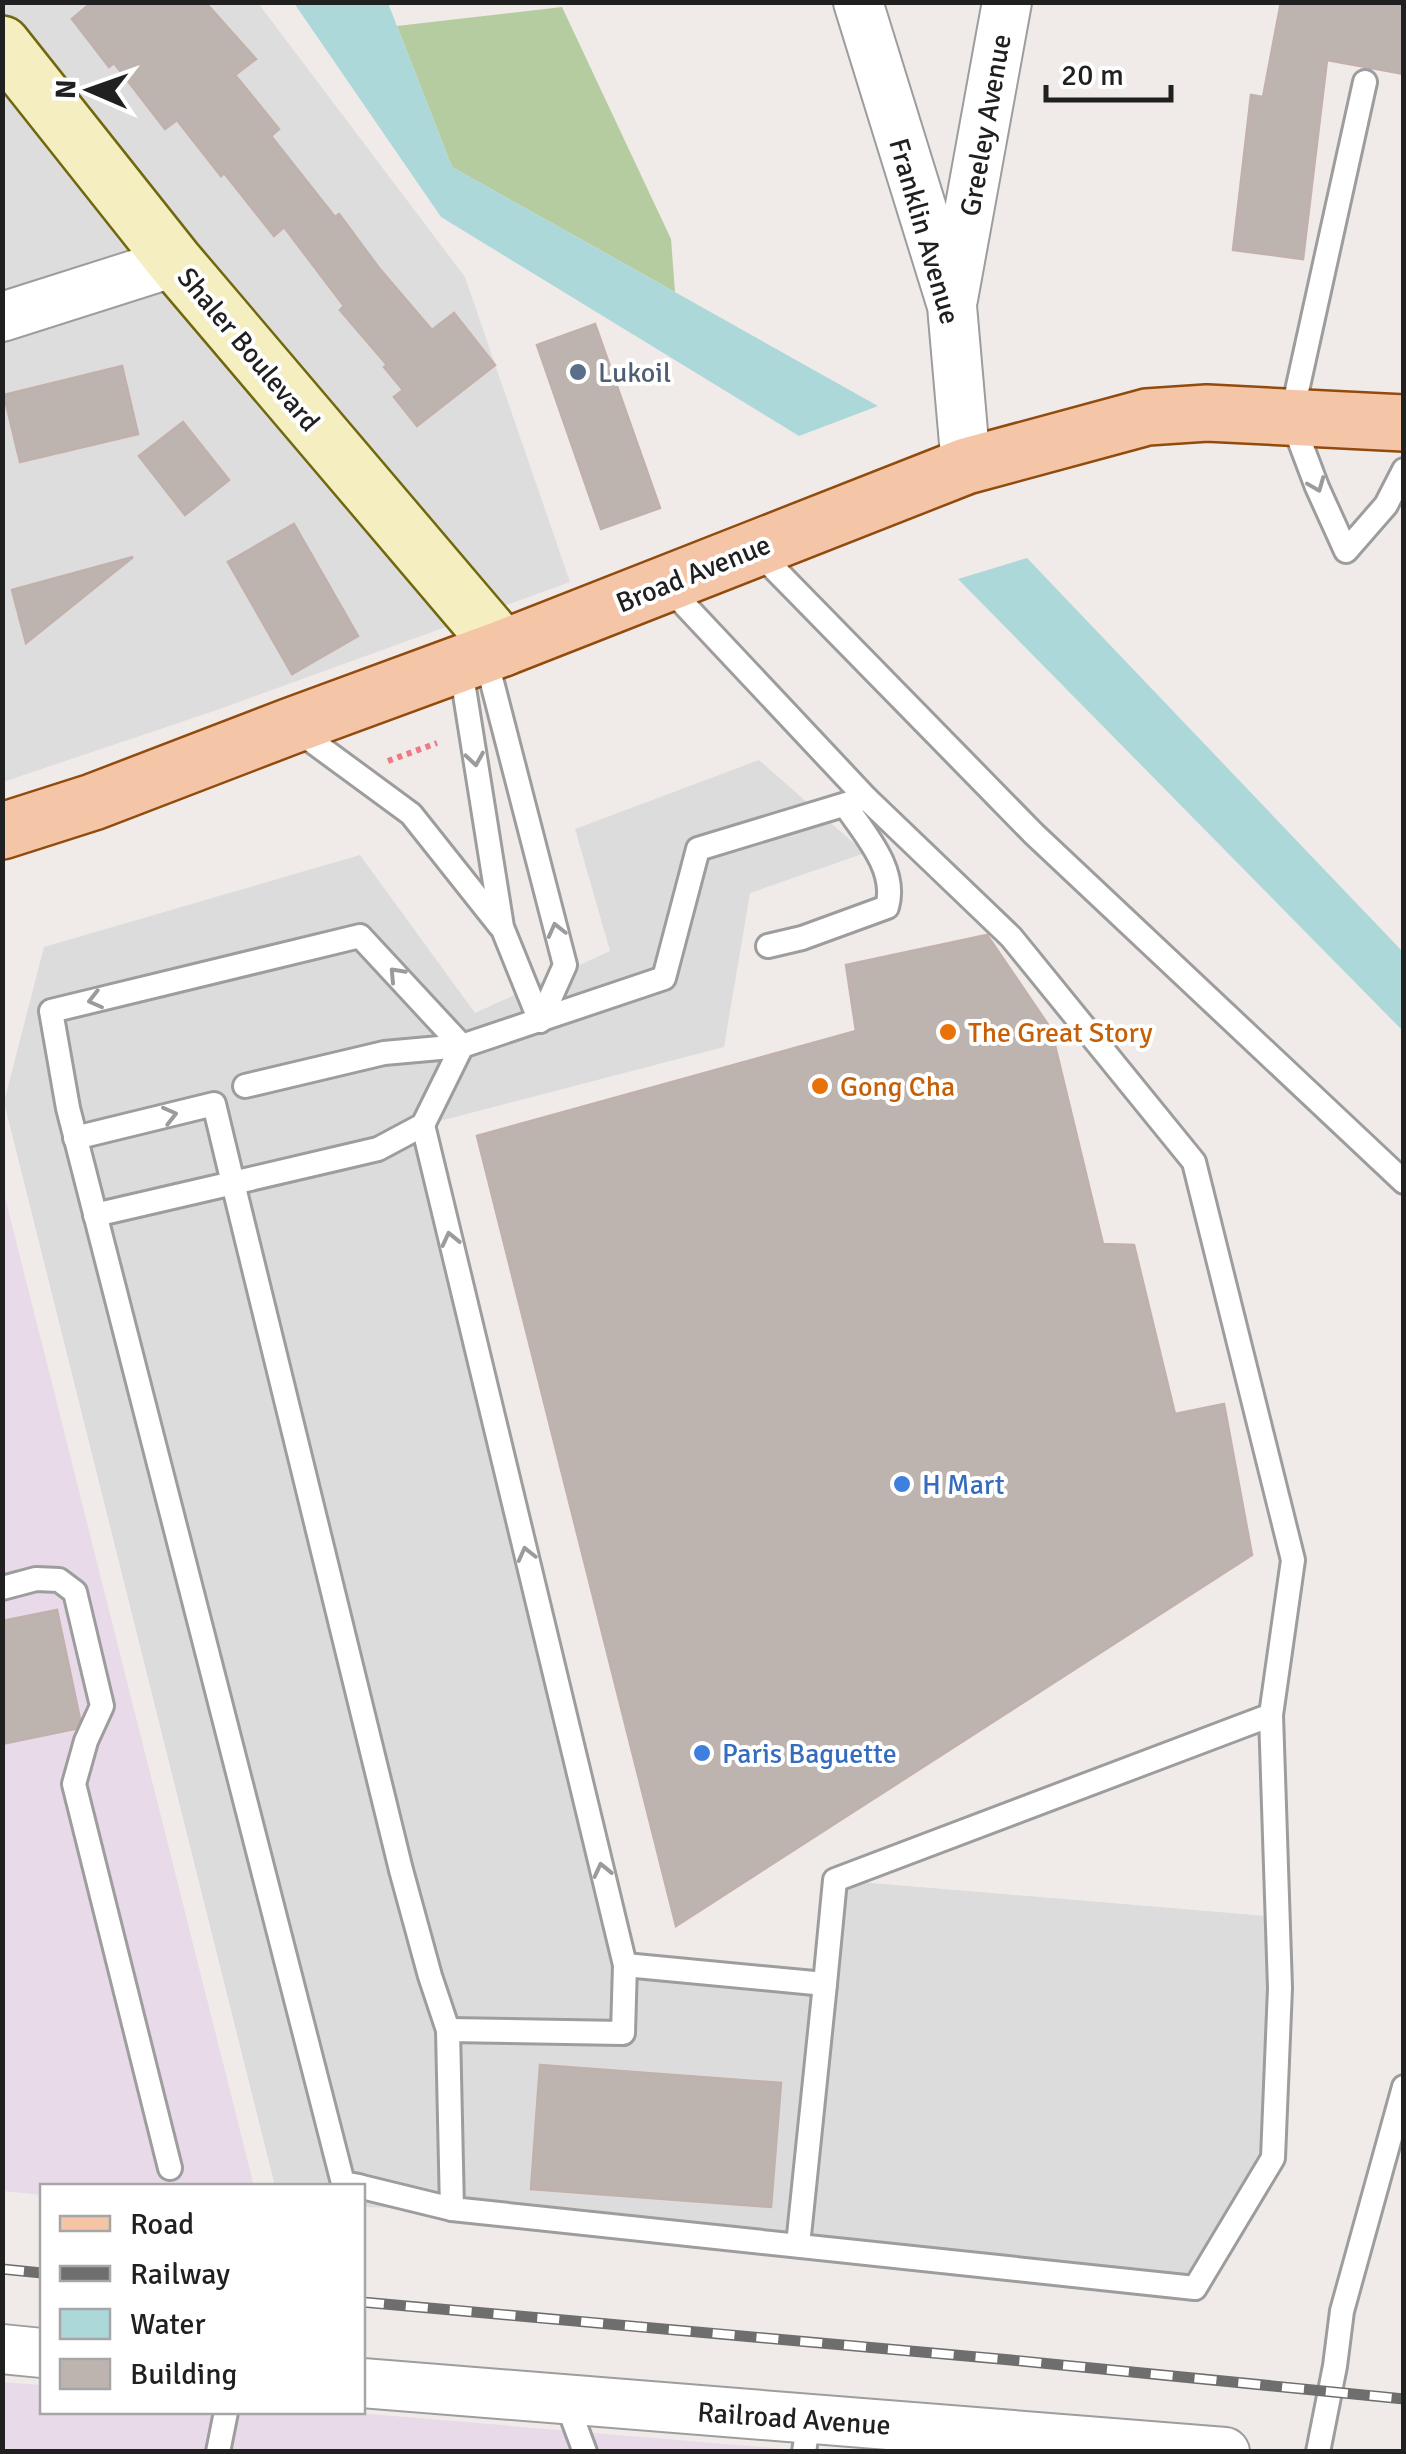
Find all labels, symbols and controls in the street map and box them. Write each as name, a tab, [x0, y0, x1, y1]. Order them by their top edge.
street label: Greeley Avenue	[953, 31, 1019, 219]
north arrow	[40, 40, 140, 140]
scale bar	[1046, 40, 1171, 102]
text: 20 m	[1061, 57, 1124, 94]
text: N	[49, 79, 83, 99]
street label: Franklin Avenue	[881, 134, 967, 328]
street label: Shaler Boulevard	[170, 261, 327, 439]
place label: Lukoil	[598, 356, 671, 390]
marker: Lukoil	[567, 361, 589, 383]
one-way arrow	[1305, 475, 1325, 493]
street label: Broad Avenue	[611, 528, 776, 620]
one-way arrow	[464, 751, 485, 768]
one-way arrow	[546, 922, 567, 939]
one-way arrow	[389, 967, 407, 986]
one-way arrow	[87, 988, 104, 1009]
place label: The Great Story	[968, 1016, 1153, 1050]
marker: The Great Story	[937, 1021, 959, 1043]
place label: Gong Cha	[840, 1070, 955, 1104]
marker: Gong Cha	[809, 1075, 831, 1097]
one-way arrow	[161, 1105, 178, 1126]
one-way arrow	[441, 1230, 462, 1247]
place label: H Mart	[922, 1468, 1005, 1502]
marker: H Mart	[891, 1473, 913, 1495]
one-way arrow	[517, 1546, 538, 1563]
place label: Paris Baguette	[722, 1737, 897, 1771]
marker: Paris Baguette	[691, 1742, 713, 1764]
one-way arrow	[593, 1862, 614, 1879]
legend	[40, 2184, 365, 2414]
text: Road	[130, 2206, 194, 2243]
text: Railway	[130, 2256, 230, 2293]
text: Water	[130, 2306, 206, 2343]
text: Building	[130, 2356, 237, 2393]
street label: Railroad Avenue	[696, 2395, 892, 2443]

